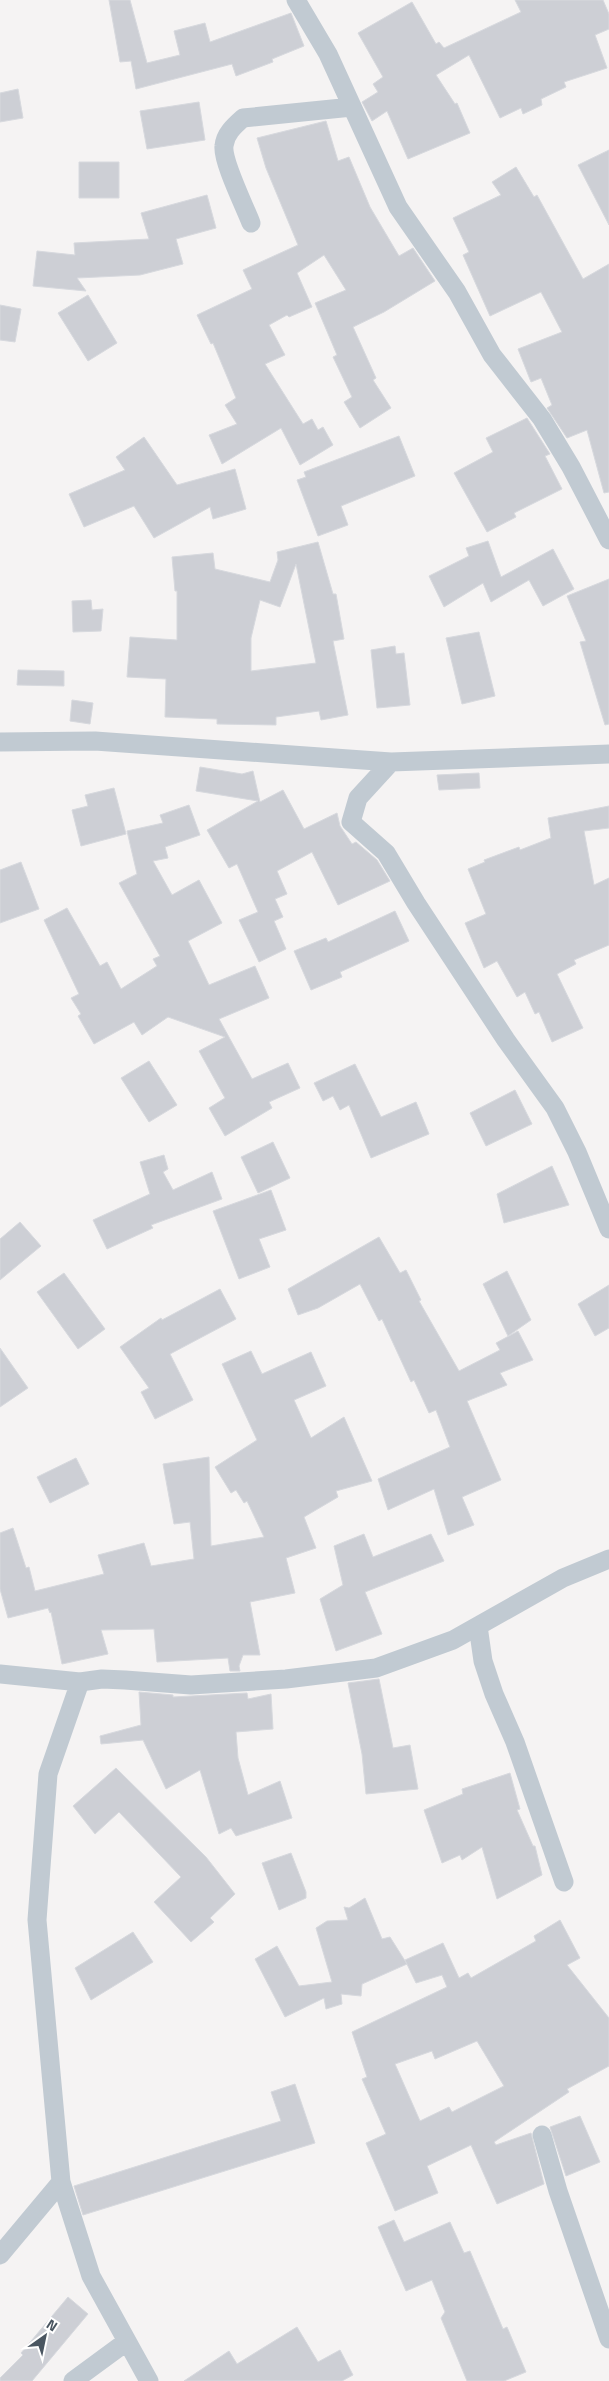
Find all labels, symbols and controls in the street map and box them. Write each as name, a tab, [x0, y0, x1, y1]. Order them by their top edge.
north arrow	[20, 2311, 70, 2361]
text: N	[43, 2313, 62, 2336]

